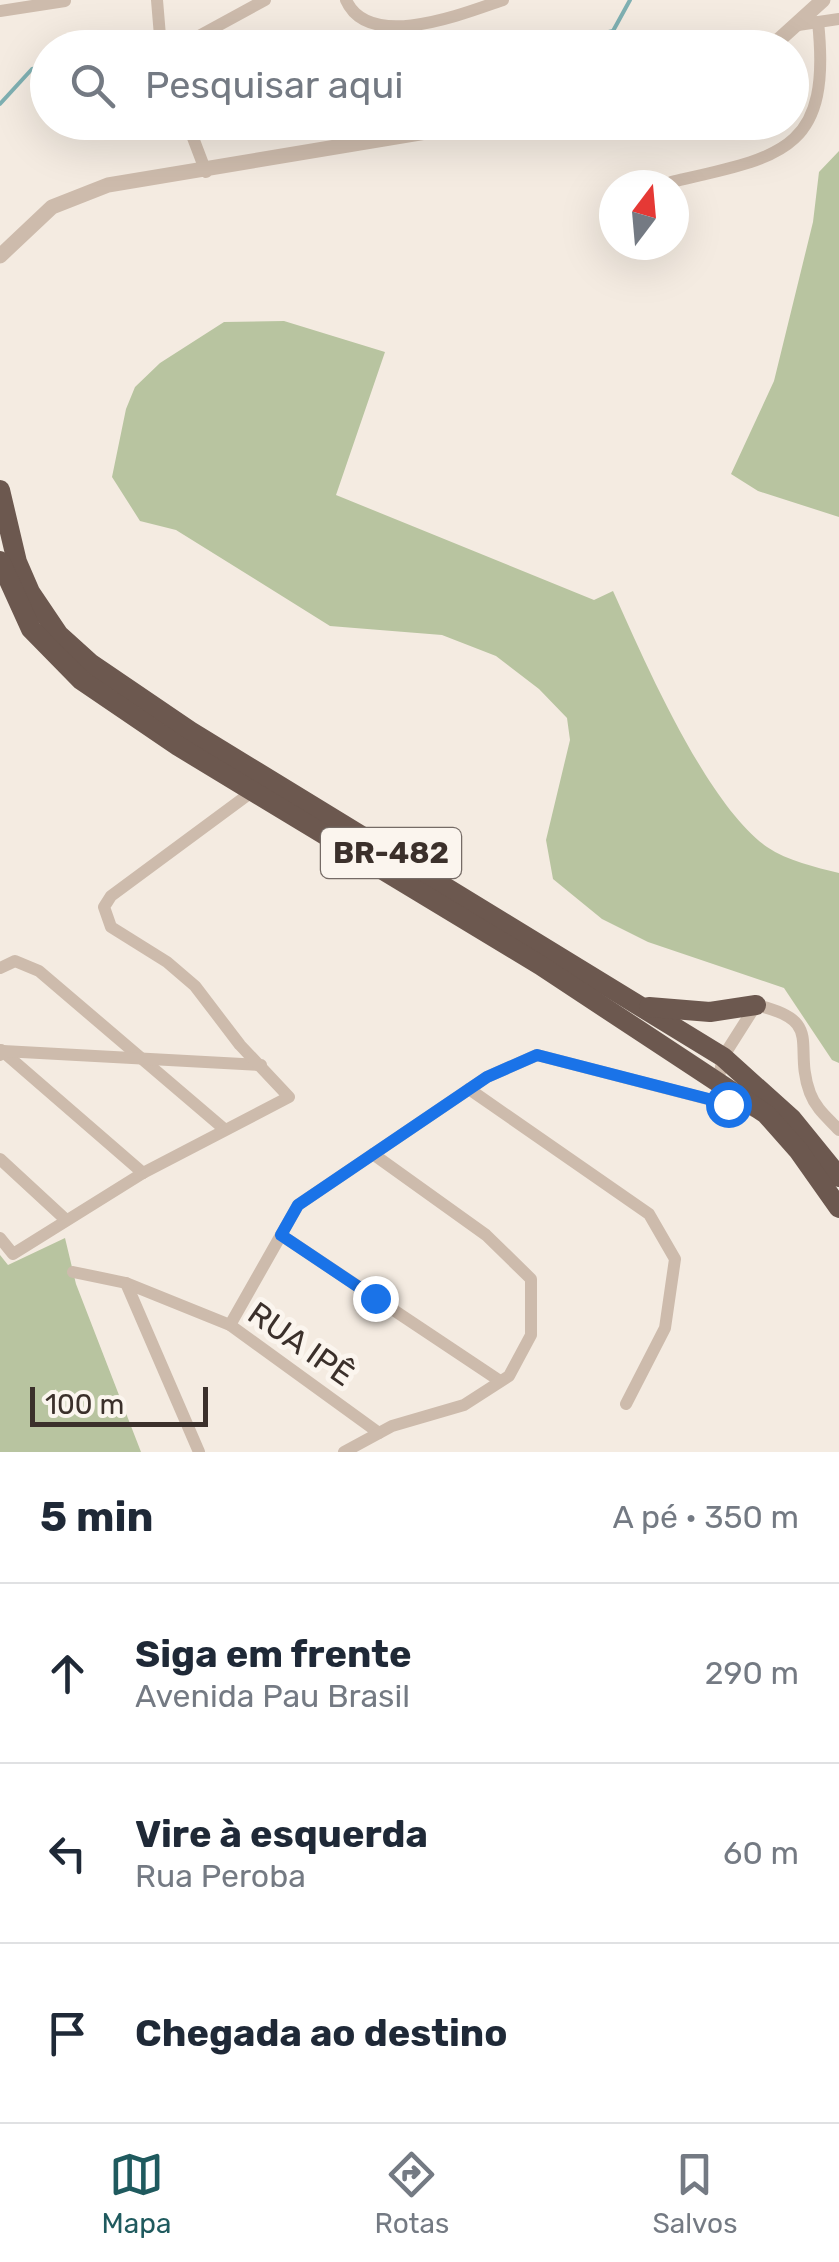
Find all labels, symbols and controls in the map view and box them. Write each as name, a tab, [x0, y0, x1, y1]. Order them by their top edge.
search box	[30, 30, 809, 140]
icon: search	[65, 58, 120, 113]
text: Pesquisar aqui	[145, 62, 403, 108]
north arrow	[599, 170, 689, 260]
road number: BR-482	[321, 828, 461, 878]
route start	[706, 1082, 752, 1128]
route end	[353, 1276, 399, 1322]
street label: RUA IPÊ	[241, 1294, 361, 1394]
scale bar	[30, 1382, 208, 1426]
text: 100 m	[45, 1388, 124, 1421]
text: 5 min	[40, 1492, 154, 1542]
text: A pé · 350 m	[612, 1498, 799, 1536]
text: Siga em frente	[135, 1631, 412, 1677]
icon: ahead	[40, 1646, 95, 1701]
text: 290 m	[705, 1654, 799, 1692]
text: Avenida Pau Brasil	[135, 1677, 410, 1715]
text: Vire à esquerda	[135, 1811, 428, 1857]
icon: left	[40, 1826, 95, 1881]
text: 60 m	[723, 1834, 799, 1872]
text: Rua Peroba	[135, 1857, 306, 1895]
icon: arrive	[40, 2006, 95, 2061]
text: Chegada ao destino	[135, 2010, 507, 2056]
tab: Mapa	[102, 2147, 171, 2240]
tab: Rotas	[375, 2147, 449, 2240]
tab: Salvos	[652, 2147, 737, 2240]

